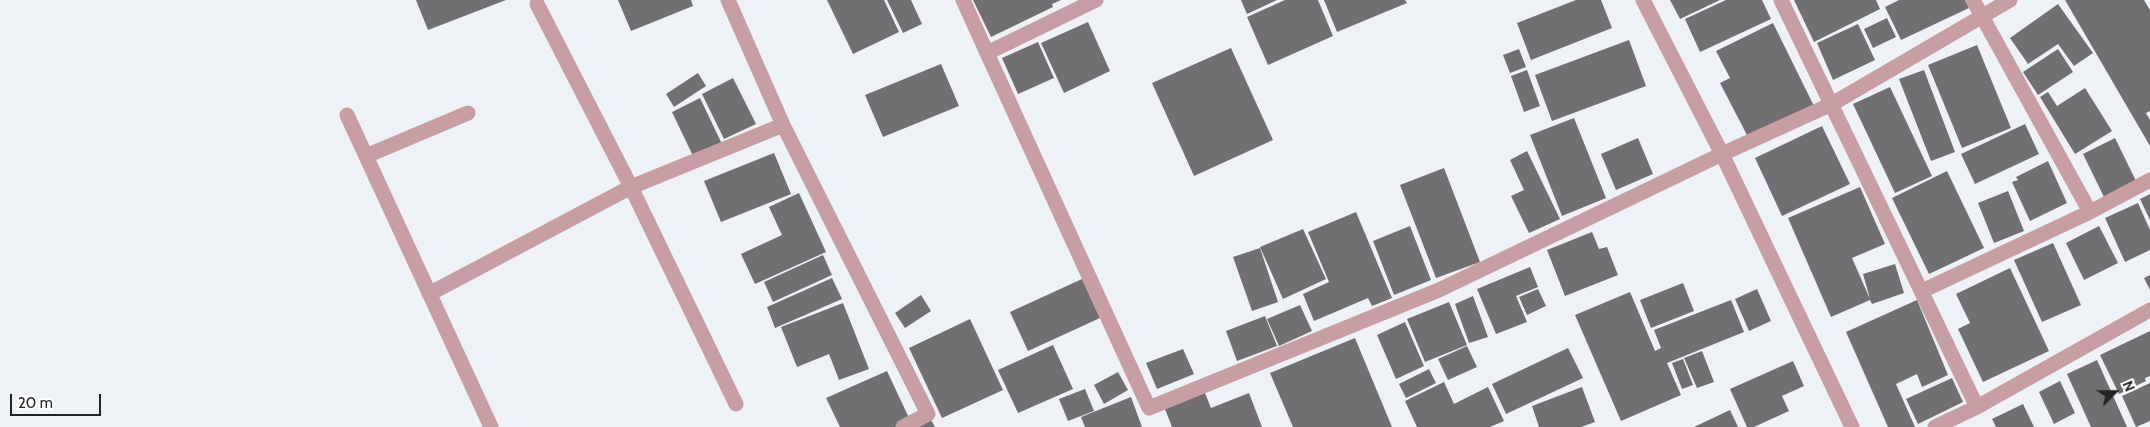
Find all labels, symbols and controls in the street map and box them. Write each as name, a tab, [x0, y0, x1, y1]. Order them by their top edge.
north arrow	[2090, 367, 2140, 417]
text: N	[2119, 378, 2139, 394]
scale bar	[12, 384, 104, 416]
text: 20 m	[18, 394, 53, 412]

